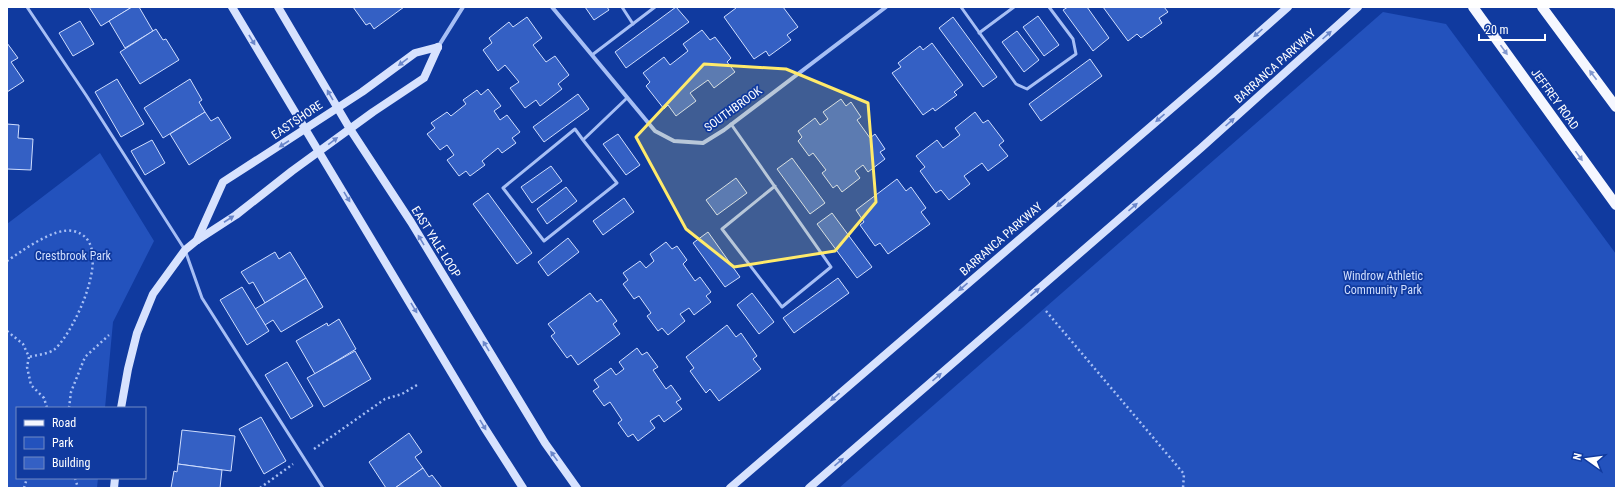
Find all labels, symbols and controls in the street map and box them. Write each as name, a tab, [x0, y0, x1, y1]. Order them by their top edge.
scale bar	[1479, 16, 1545, 42]
text: 20 m	[1485, 23, 1509, 37]
street label: BARRANCA PARKWAY	[1232, 25, 1319, 106]
one-way arrow	[1254, 28, 1263, 37]
one-way arrow	[1321, 31, 1332, 40]
one-way arrow	[248, 35, 256, 45]
one-way arrow	[1500, 45, 1508, 55]
one-way arrow	[397, 58, 408, 66]
street label: JEFFREY ROAD	[1528, 66, 1582, 132]
one-way arrow	[1589, 70, 1597, 81]
street label: SOUTHBROOK	[701, 83, 765, 135]
one-way arrow	[327, 89, 334, 101]
street label: EASTSHORE	[269, 98, 325, 142]
one-way arrow	[1155, 114, 1166, 123]
one-way arrow	[1225, 117, 1235, 127]
one-way arrow	[328, 137, 339, 146]
one-way arrow	[278, 140, 290, 147]
one-way arrow	[1575, 150, 1584, 161]
one-way arrow	[343, 191, 350, 203]
one-way arrow	[1056, 198, 1067, 207]
street label: BARRANCA PARKWAY	[957, 199, 1045, 278]
one-way arrow	[1128, 202, 1138, 211]
street label: EAST YALE LOOP	[409, 204, 464, 281]
one-way arrow	[223, 216, 235, 223]
one-way arrow	[418, 234, 425, 246]
park label: Crestbrook Park	[35, 249, 112, 263]
park label: Windrow Athletic Community Park	[1343, 269, 1424, 297]
one-way arrow	[957, 283, 968, 292]
one-way arrow	[1030, 287, 1040, 297]
one-way arrow	[410, 302, 417, 314]
one-way arrow	[482, 340, 489, 352]
one-way arrow	[931, 373, 942, 382]
one-way arrow	[829, 393, 840, 402]
legend	[16, 407, 146, 479]
text: Road	[52, 416, 76, 430]
one-way arrow	[479, 420, 487, 430]
text: Park	[52, 436, 74, 450]
north arrow	[1567, 439, 1607, 479]
one-way arrow	[550, 451, 559, 462]
text: N	[1571, 452, 1585, 462]
text: Building	[52, 456, 90, 470]
one-way arrow	[833, 458, 844, 467]

